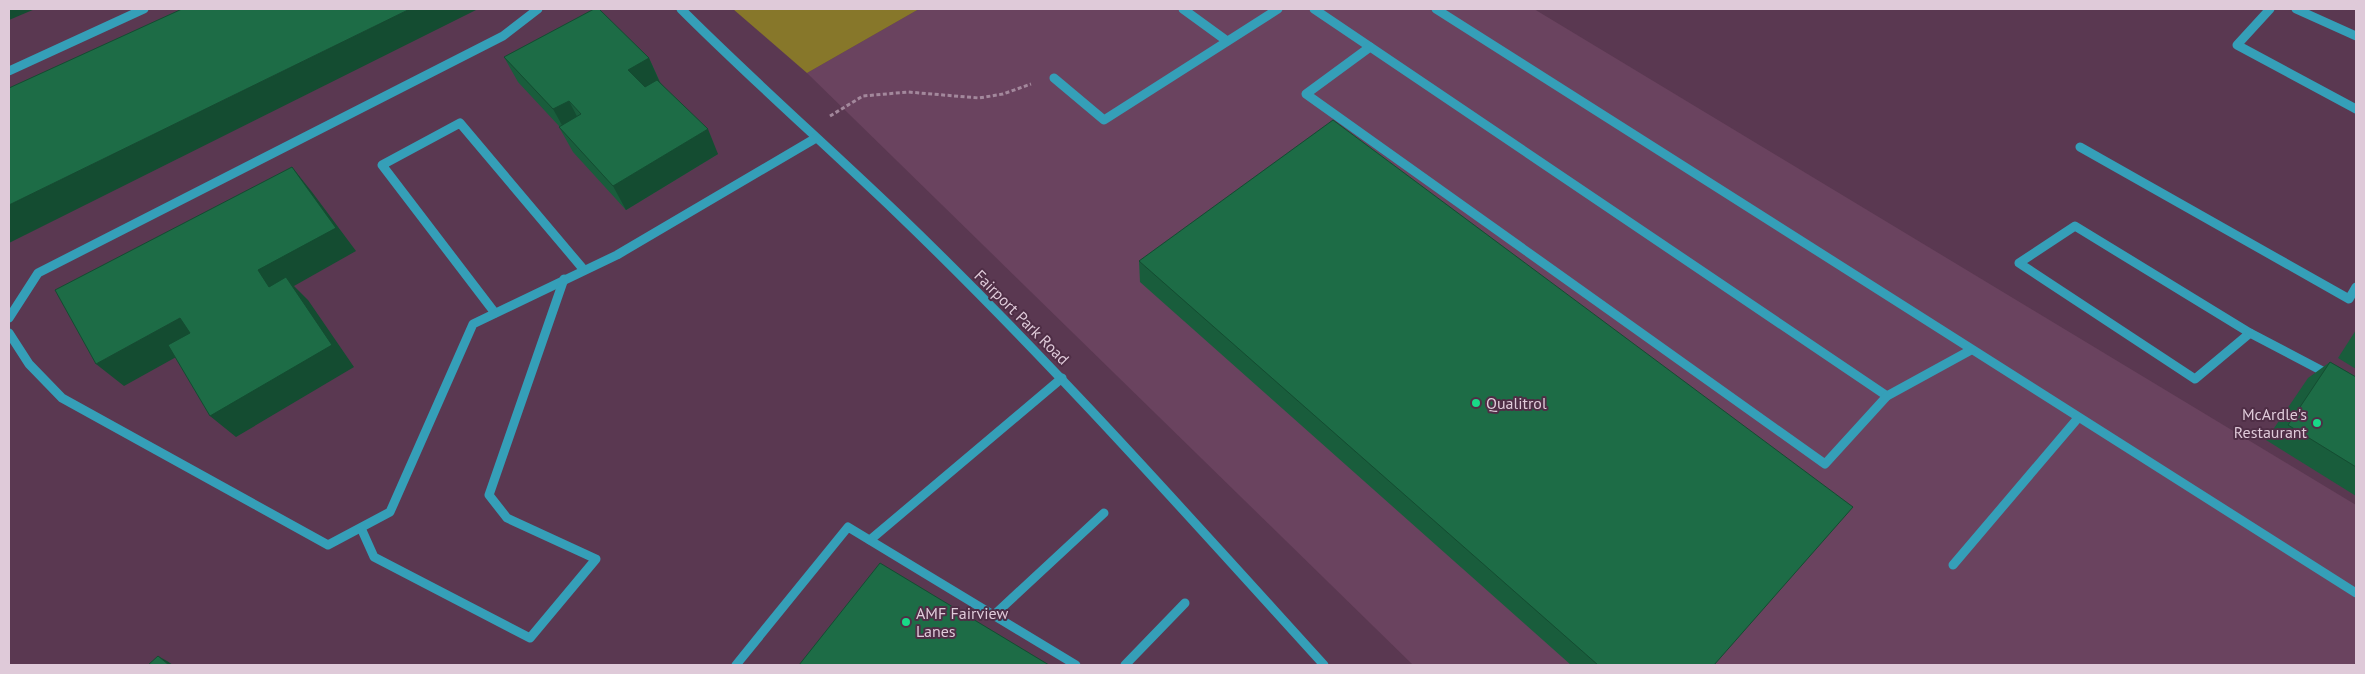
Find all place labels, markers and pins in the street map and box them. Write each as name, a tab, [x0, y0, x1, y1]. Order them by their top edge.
place label: Qualitrol	[1486, 393, 1547, 413]
marker: Qualitrol	[1470, 397, 1482, 409]
place label: McArdle's Restaurant	[2234, 404, 2308, 442]
marker: McArdle's Restaurant	[2311, 417, 2323, 429]
place label: AMF Fairview Lanes	[916, 603, 1008, 641]
marker: AMF Fairview Lanes	[900, 616, 912, 628]

